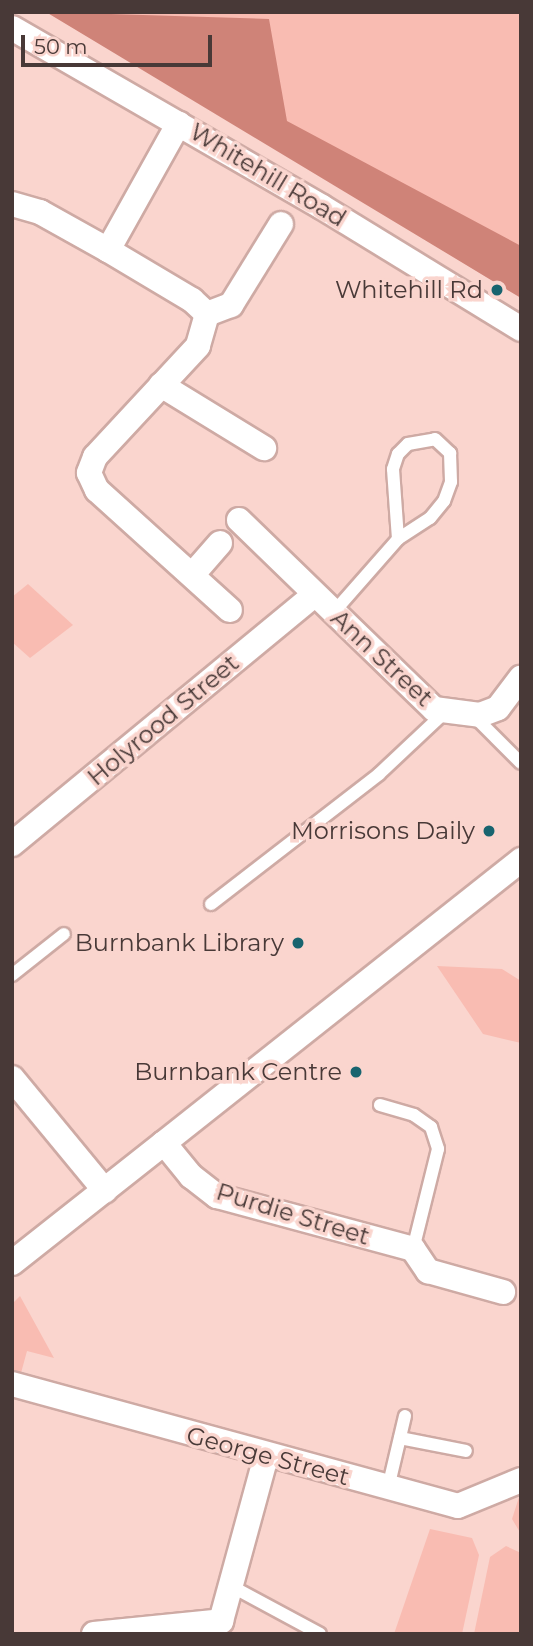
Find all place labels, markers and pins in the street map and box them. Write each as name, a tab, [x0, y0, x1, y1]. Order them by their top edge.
place label: Whitehill Rd	[335, 276, 483, 304]
marker: Whitehill Rd	[489, 282, 505, 298]
place label: Morrisons Daily	[291, 817, 475, 845]
marker: Morrisons Daily	[481, 823, 497, 839]
place label: Burnbank Library	[75, 929, 284, 957]
marker: Burnbank Library	[290, 935, 306, 951]
place label: Burnbank Centre	[134, 1058, 342, 1086]
marker: Burnbank Centre	[348, 1064, 364, 1080]

